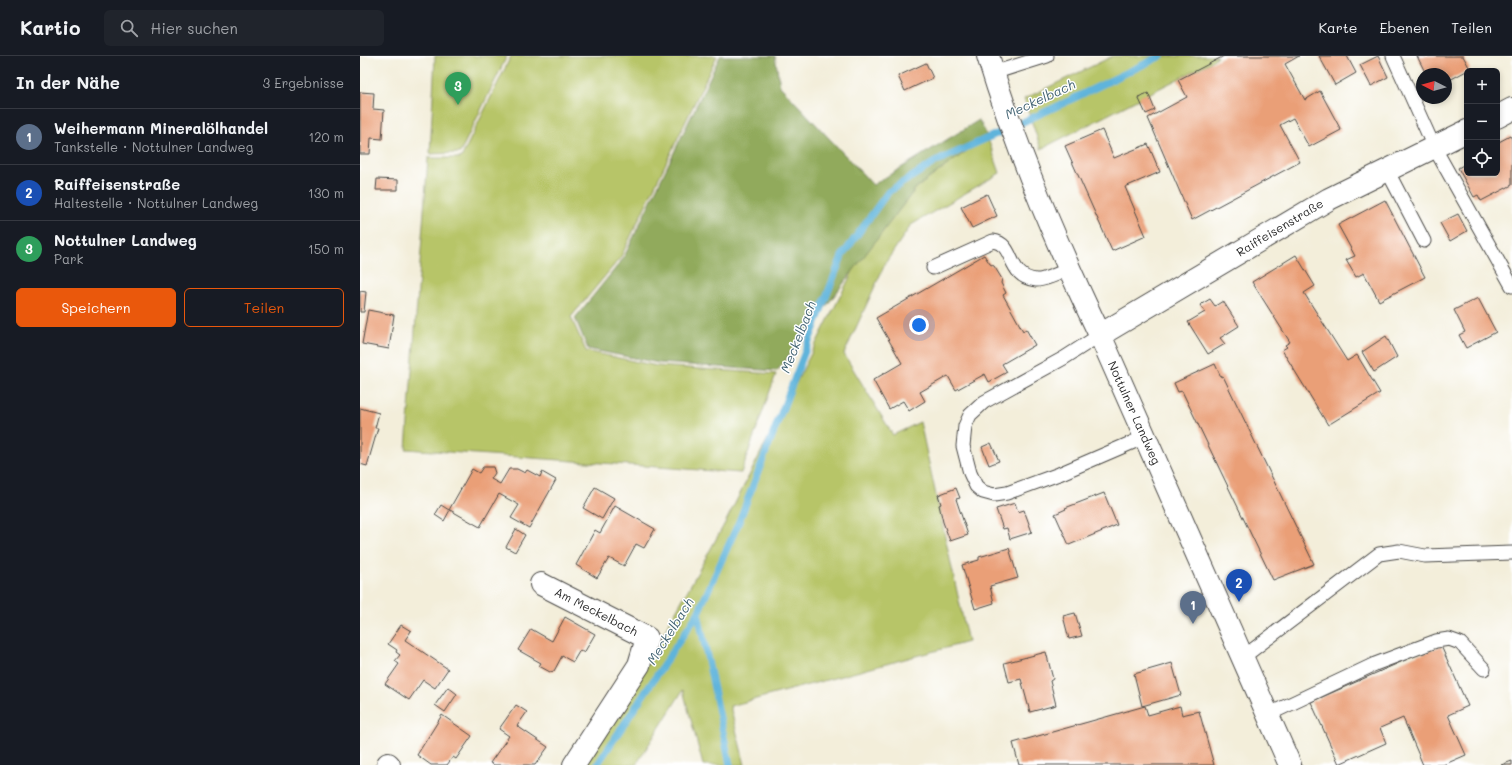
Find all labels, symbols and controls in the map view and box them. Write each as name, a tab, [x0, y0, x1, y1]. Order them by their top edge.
search box	[104, 10, 384, 46]
text: Kartio	[20, 15, 80, 40]
icon: search	[118, 17, 140, 39]
text: Hier suchen	[150, 18, 238, 38]
text: Karte	[1318, 18, 1358, 37]
text: Ebenen	[1380, 18, 1429, 37]
text: Teilen	[1451, 18, 1492, 37]
north arrow	[1416, 68, 1452, 104]
map controls	[1464, 68, 1500, 176]
button: +	[1464, 68, 1500, 104]
text: In der Nähe	[16, 71, 120, 93]
pin: 3	[445, 72, 471, 105]
text: 3 Ergebnisse	[263, 74, 344, 91]
water label: Meckelbach	[1002, 75, 1078, 122]
button: −	[1464, 104, 1500, 140]
text: Weihermann Mineralölhandel	[54, 118, 268, 138]
text: 1	[26, 128, 32, 145]
text: 120 m	[308, 128, 344, 145]
text: Tankstelle · Nottulner Landweg	[54, 138, 253, 155]
button: locate	[1464, 140, 1500, 176]
text: Raiffeisenstraße	[54, 174, 180, 194]
text: 2	[25, 184, 33, 201]
text: 130 m	[308, 184, 344, 201]
text: Haltestelle · Nottulner Landweg	[54, 194, 258, 211]
street label: Raiffeisenstraße	[1233, 195, 1326, 259]
text: Nottulner Landweg	[54, 230, 197, 250]
text: 3	[25, 240, 33, 257]
text: 150 m	[308, 240, 344, 257]
text: Park	[54, 250, 83, 267]
button: Speichern	[16, 288, 176, 327]
button: Teilen	[184, 288, 344, 327]
water label: Meckelbach	[776, 298, 819, 375]
your location	[909, 315, 929, 335]
street label: Nottulner Landweg	[1105, 358, 1165, 467]
pin: 2	[1226, 569, 1252, 602]
street label: Am Meckelbach	[552, 583, 641, 639]
pin: 1	[1180, 591, 1206, 624]
water label: Meckelbach	[642, 594, 697, 667]

